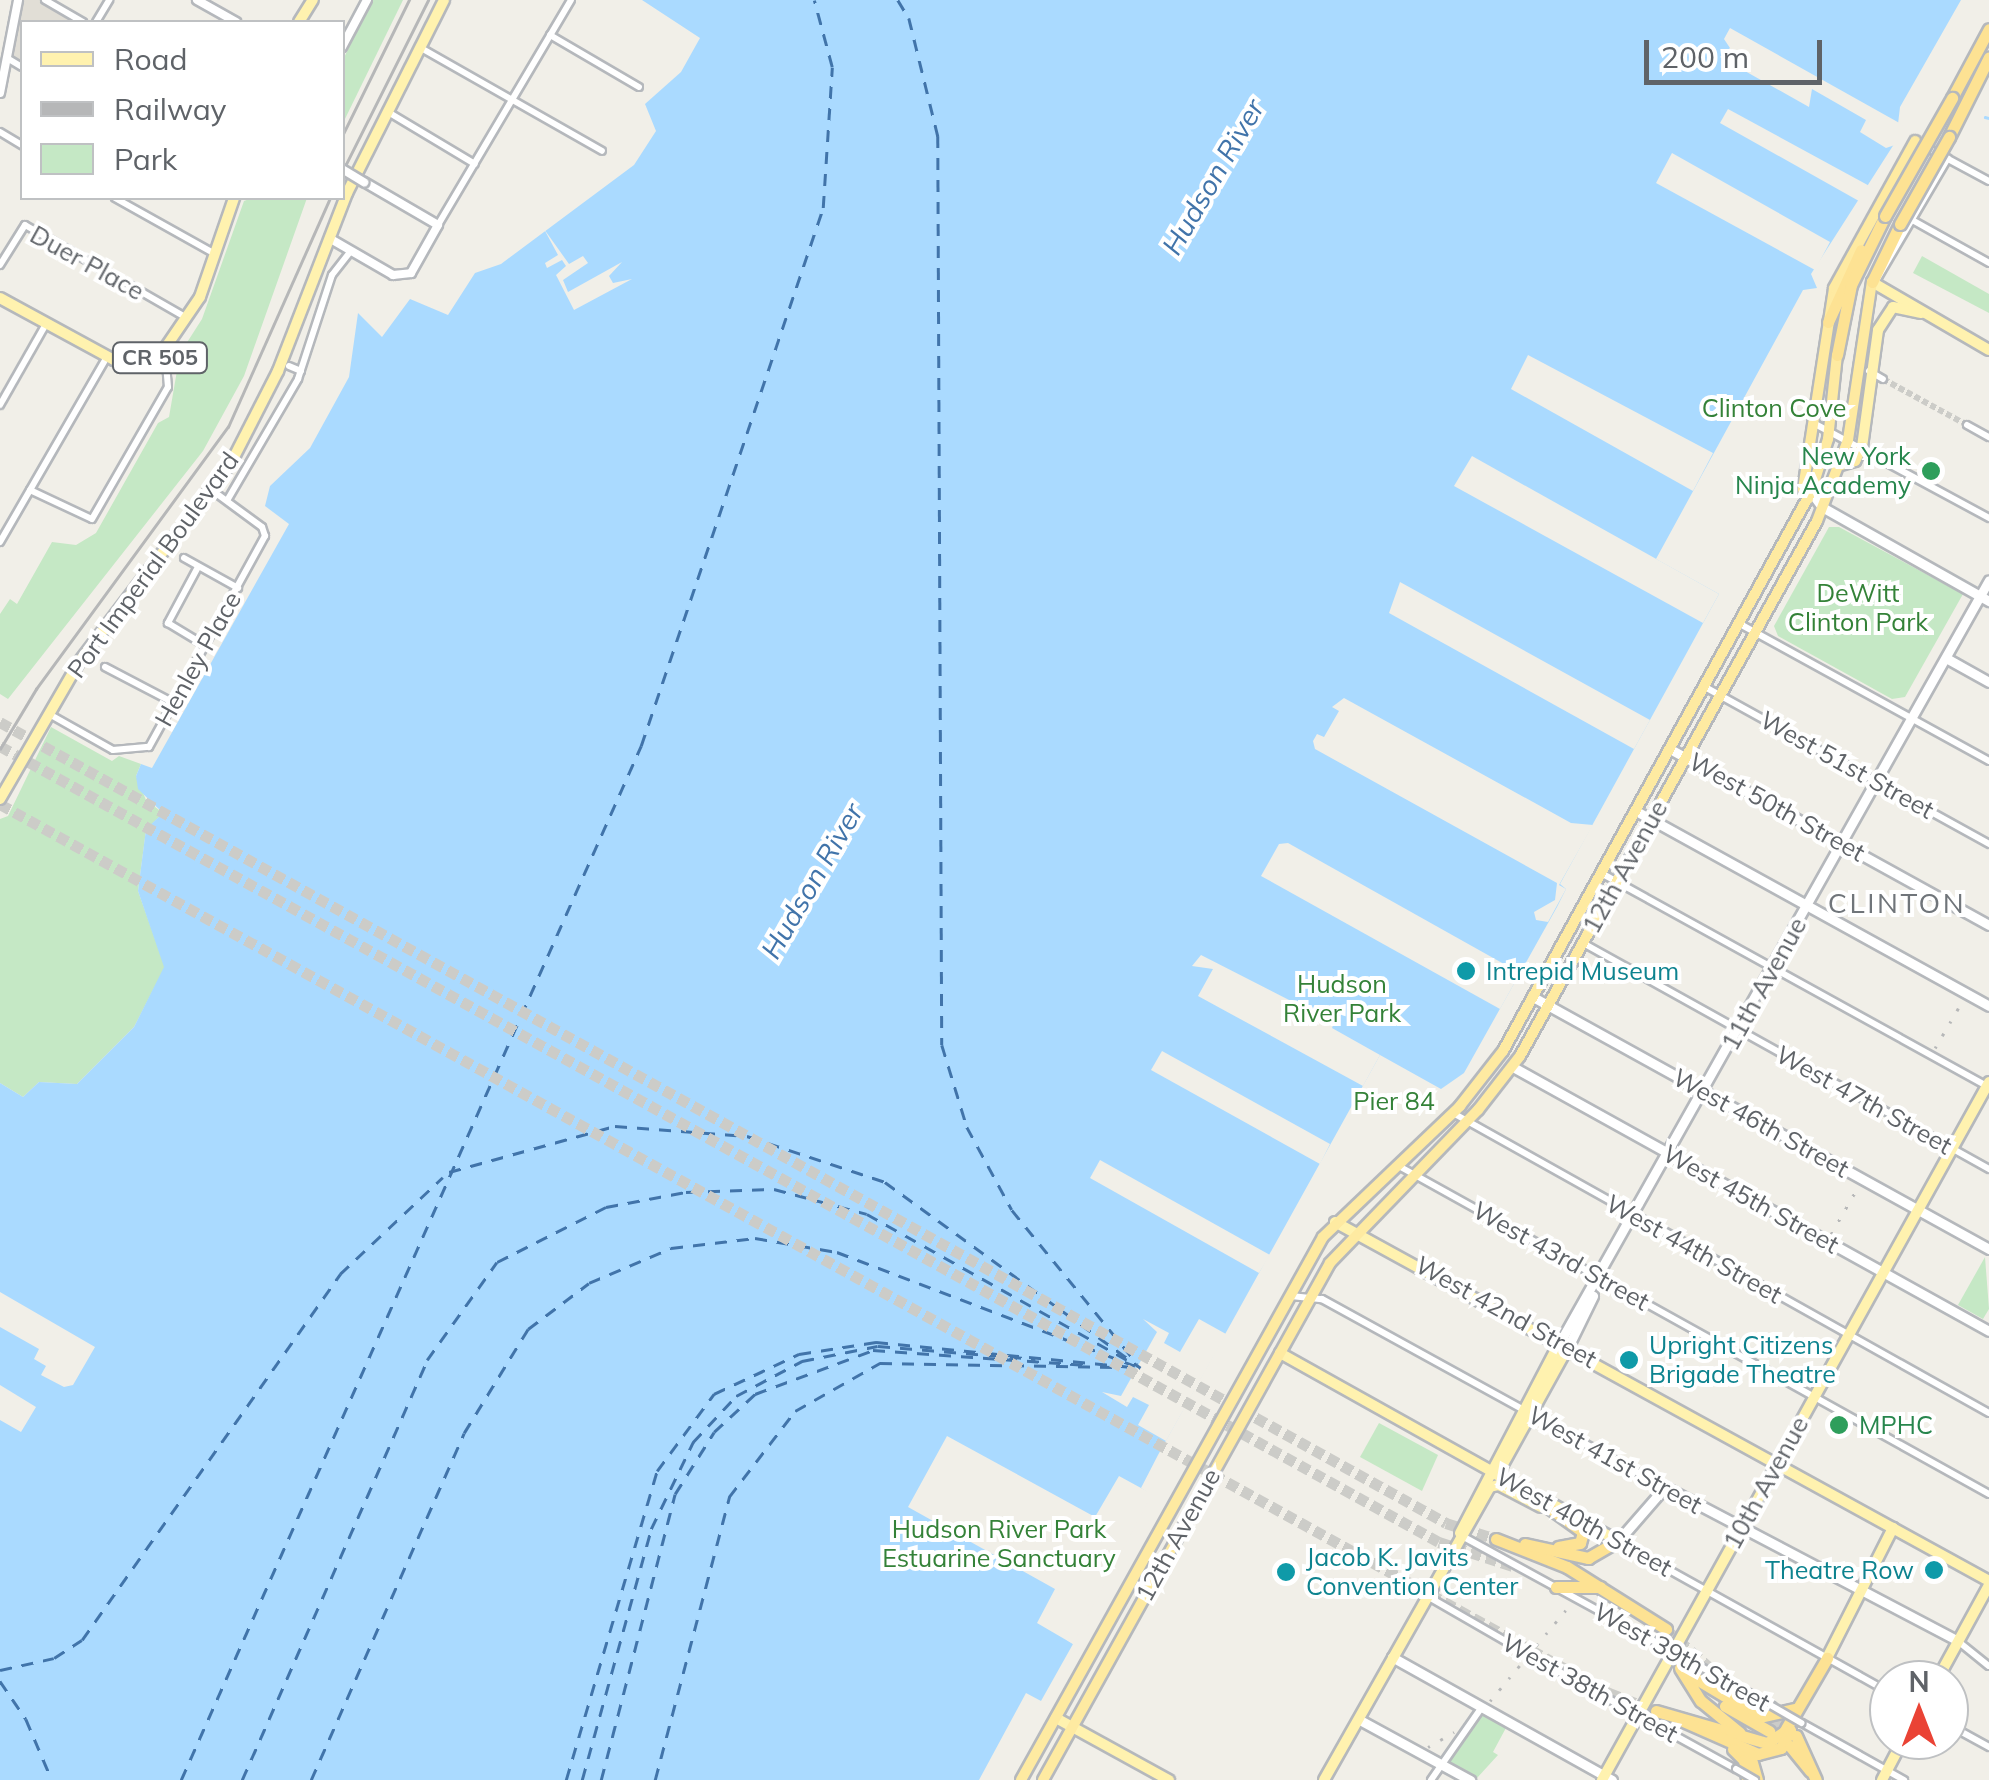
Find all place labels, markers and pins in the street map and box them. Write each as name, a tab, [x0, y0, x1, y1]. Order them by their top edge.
place label: New York Ninja Academy	[1735, 442, 1911, 501]
marker: New York Ninja Academy	[1920, 460, 1942, 482]
place label: Intrepid Museum	[1486, 956, 1679, 986]
marker: Intrepid Museum	[1455, 960, 1477, 982]
place label: Upright Citizens Brigade Theatre	[1649, 1331, 1836, 1390]
marker: Upright Citizens Brigade Theatre	[1618, 1349, 1640, 1371]
place label: MPHC	[1859, 1410, 1933, 1440]
marker: MPHC	[1828, 1414, 1850, 1436]
place label: Jacob K. Javits Convention Center	[1306, 1543, 1518, 1602]
place label: Theatre Row	[1765, 1555, 1914, 1585]
marker: Theatre Row	[1923, 1559, 1945, 1581]
marker: Jacob K. Javits Convention Center	[1275, 1561, 1297, 1583]

